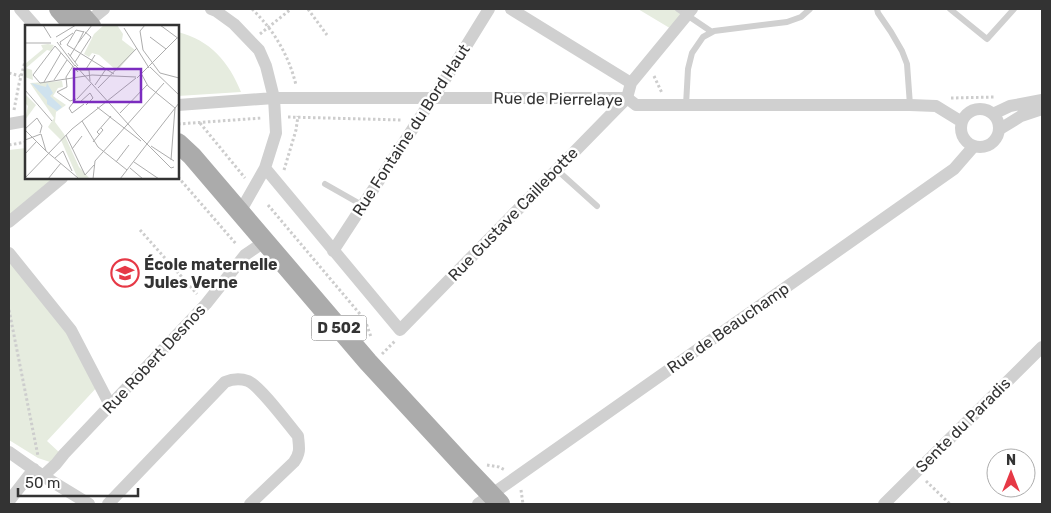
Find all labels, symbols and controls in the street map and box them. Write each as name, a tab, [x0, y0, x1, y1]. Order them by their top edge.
inset map	[25, 25, 179, 179]
street label: Rue Fontaine du Bord Haut	[348, 41, 474, 219]
street label: Rue de Pierrelaye	[493, 88, 623, 110]
street label: Rue Gustave Caillebotte	[444, 143, 582, 285]
place label: École maternelle Jules Verne	[144, 254, 278, 292]
school or university icon: École maternelle Jules Verne	[110, 258, 140, 288]
street label: Rue de Beauchamp	[663, 279, 793, 377]
street label: Rue Robert Desnos	[98, 300, 210, 418]
road number: D 502	[312, 316, 366, 340]
street label: Sente du Paradis	[912, 374, 1014, 476]
north arrow	[986, 448, 1036, 498]
text: N	[1006, 452, 1016, 469]
scale bar	[18, 466, 138, 498]
text: 50 m	[25, 474, 60, 492]

